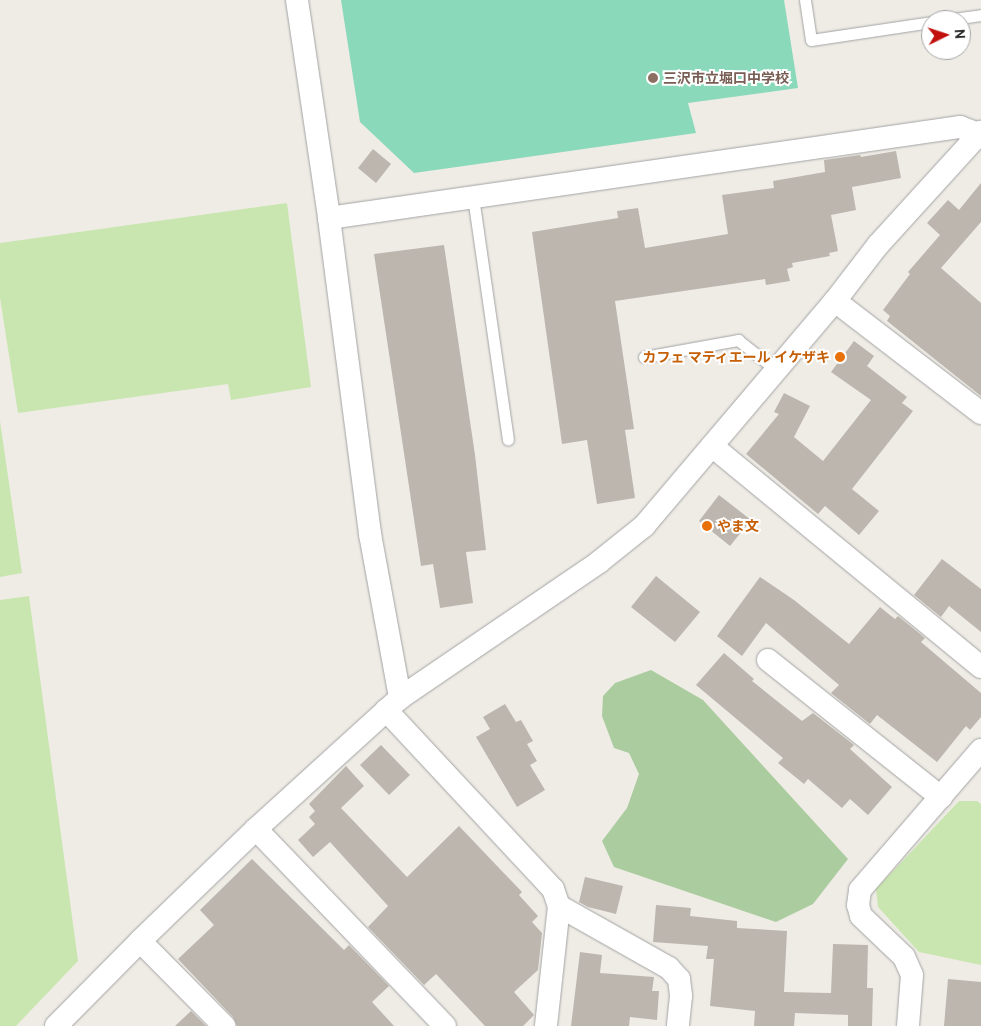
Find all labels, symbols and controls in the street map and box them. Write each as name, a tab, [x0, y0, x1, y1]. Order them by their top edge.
north arrow	[921, 10, 971, 60]
text: N	[951, 28, 969, 40]
place label: 三沢市立堀口中学校	[663, 70, 789, 86]
marker: 三沢市立堀口中学校	[647, 72, 659, 84]
place label: カフェ マティエール イケザキ	[642, 349, 830, 365]
marker: カフェ マティエール イケザキ	[834, 351, 846, 363]
place label: やま文	[717, 518, 759, 534]
marker: やま文	[701, 520, 713, 532]

